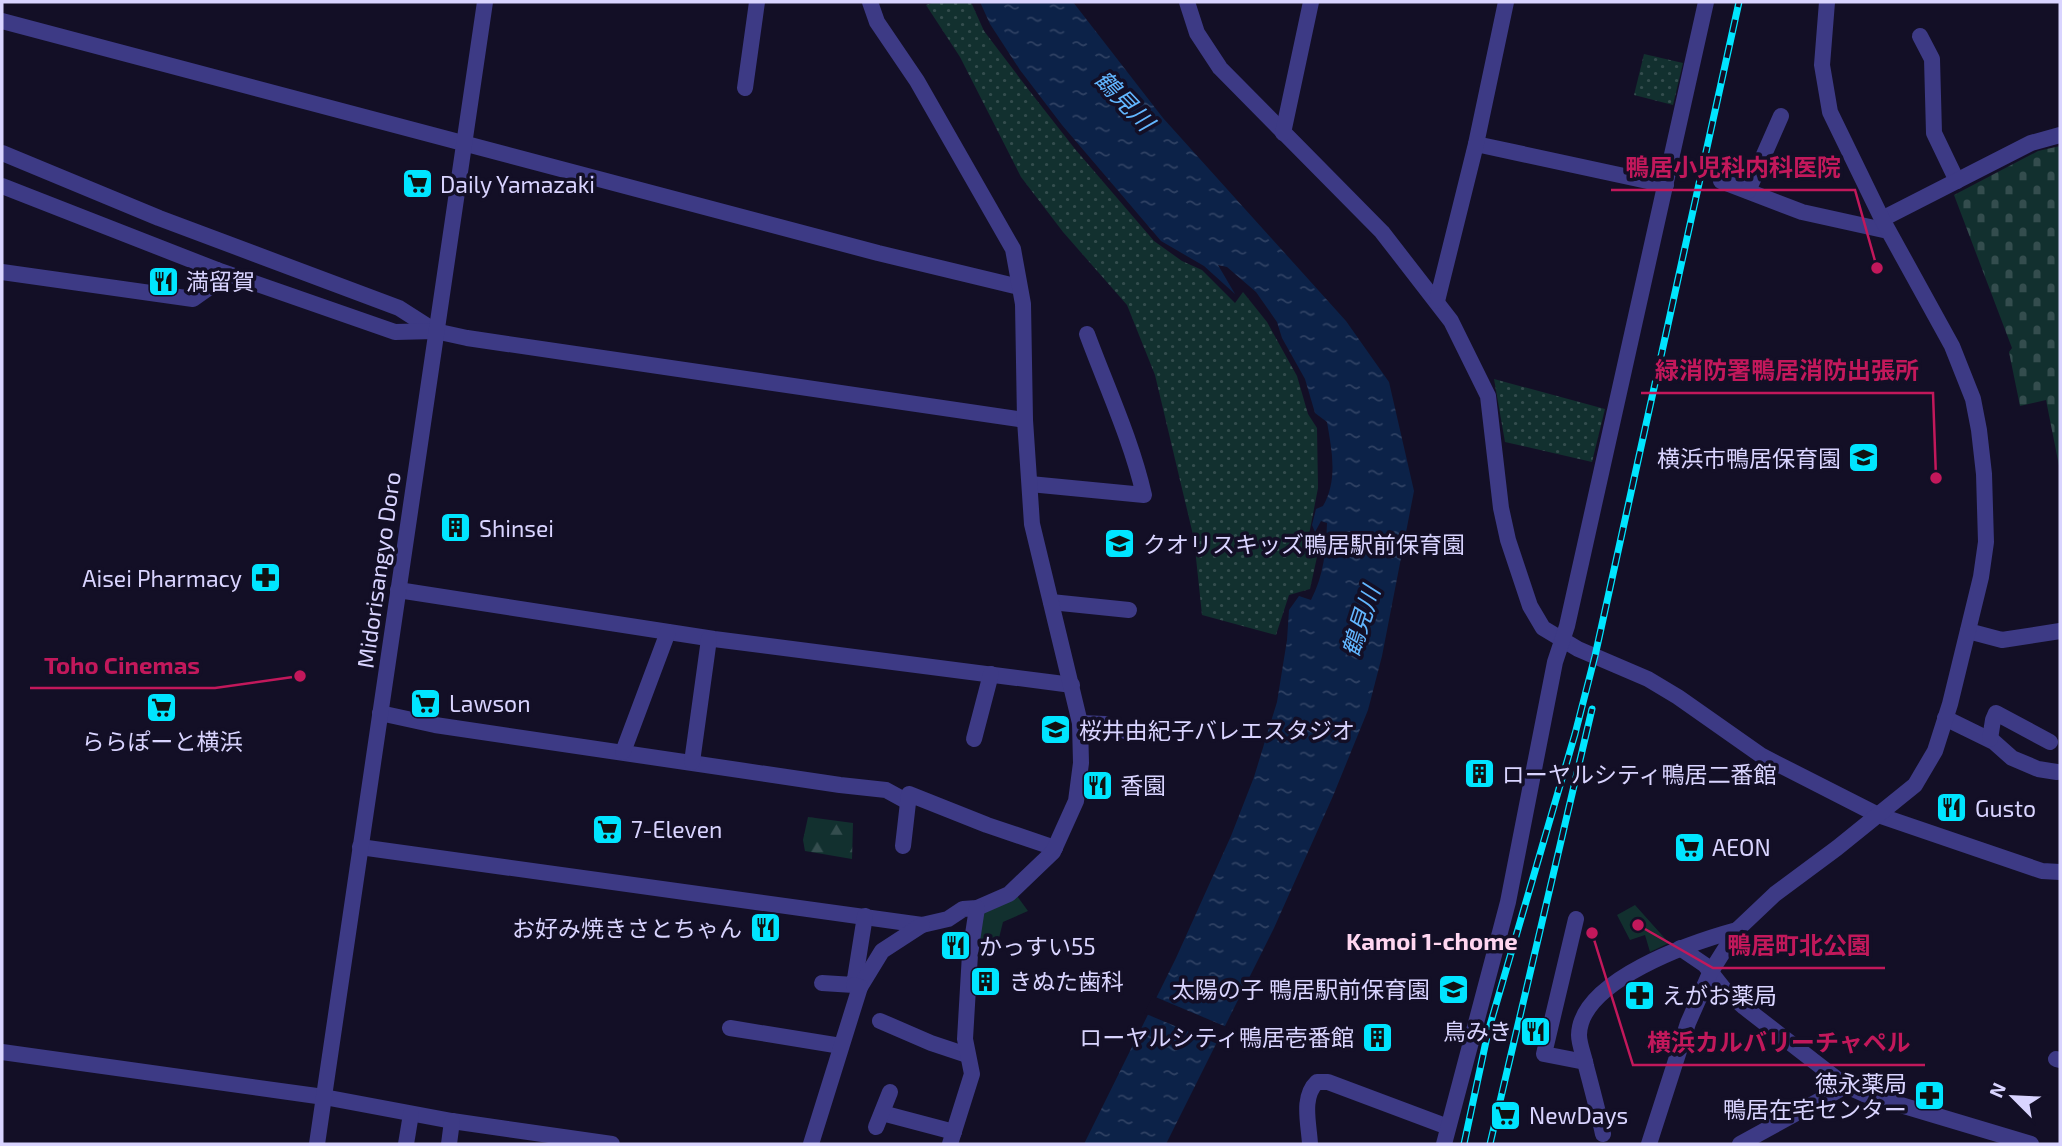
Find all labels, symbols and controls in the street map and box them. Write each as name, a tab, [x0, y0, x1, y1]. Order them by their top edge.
water label: 鶴見川	[1090, 64, 1163, 138]
callout: 鴨居小児科内科医院	[1611, 145, 1855, 190]
text: 鴨居小児科内科医院	[1625, 152, 1841, 181]
supermarket icon: Daily Yamazaki	[400, 167, 434, 201]
place label: Daily Yamazaki	[440, 170, 595, 198]
restaurant icon: 満留賀	[146, 264, 180, 298]
place label: 満留賀	[186, 267, 255, 295]
callout: 緑消防署鴨居消防出張所	[1641, 348, 1933, 393]
text: 緑消防署鴨居消防出張所	[1655, 355, 1919, 384]
school or university icon: 横浜市鴨居保育園	[1847, 441, 1881, 475]
place label: 横浜市鴨居保育園	[1657, 444, 1841, 472]
street label: Midorisangyo Doro	[350, 470, 406, 670]
building icon: Shinsei	[439, 511, 473, 545]
place label: Shinsei	[479, 514, 554, 542]
school or university icon: クオリスキッズ鴨居駅前保育園	[1103, 527, 1137, 561]
place label: クオリスキッズ鴨居駅前保育園	[1143, 530, 1465, 558]
pharmacy icon: Aisei Pharmacy	[248, 561, 282, 595]
place label: Aisei Pharmacy	[82, 564, 242, 592]
water label: 鶴見川	[1335, 579, 1386, 660]
callout: Toho Cinemas	[30, 643, 215, 688]
text: Toho Cinemas	[44, 650, 200, 679]
supermarket icon: Lawson	[409, 686, 443, 720]
place label: Lawson	[449, 689, 531, 717]
supermarket icon: ららぽーと横浜	[145, 690, 179, 724]
school or university icon: 桜井由紀子バレエスタジオ	[1039, 713, 1073, 747]
place label: 桜井由紀子バレエスタジオ	[1079, 716, 1355, 744]
place label: ららぽーと横浜	[82, 727, 243, 755]
building icon: ローヤルシティ鴨居二番館	[1462, 757, 1496, 791]
place label: ローヤルシティ鴨居二番館	[1502, 760, 1777, 788]
restaurant icon: 香園	[1080, 768, 1114, 802]
place label: 香園	[1120, 771, 1166, 799]
restaurant icon: Gusto	[1935, 791, 1969, 825]
place label: Gusto	[1975, 794, 2036, 822]
supermarket icon: 7-Eleven	[591, 812, 625, 846]
place label: 7-Eleven	[631, 815, 722, 843]
supermarket icon: AEON	[1672, 830, 1706, 864]
place label: AEON	[1712, 833, 1771, 861]
restaurant icon: お好み焼きさとちゃん	[748, 911, 782, 945]
place label: お好み焼きさとちゃん	[512, 914, 742, 942]
callout: 鴨居町北公園	[1713, 923, 1885, 968]
district label: Kamoi 1-chome	[1346, 926, 1518, 955]
restaurant icon: かっすい55	[939, 929, 973, 963]
text: 鴨居町北公園	[1727, 930, 1871, 959]
place label: かっすい55	[979, 932, 1096, 960]
building icon: きぬた歯科	[969, 964, 1003, 998]
place label: きぬた歯科	[1009, 967, 1124, 995]
school or university icon: 太陽の子 鴨居駅前保育園	[1436, 972, 1470, 1006]
place label: 太陽の子 鴨居駅前保育園	[1172, 975, 1430, 1003]
pharmacy icon: えがお薬局	[1622, 978, 1656, 1012]
place label: えがお薬局	[1662, 981, 1777, 1009]
restaurant icon: 鳥みき	[1518, 1014, 1552, 1048]
place label: 鳥みき	[1443, 1017, 1512, 1045]
building icon: ローヤルシティ鴨居壱番館	[1360, 1020, 1394, 1054]
callout: 横浜カルバリーチャペル	[1633, 1020, 1925, 1065]
place label: ローヤルシティ鴨居壱番館	[1079, 1023, 1354, 1051]
text: 横浜カルバリーチャペル	[1647, 1027, 1911, 1056]
north arrow	[1978, 1062, 2048, 1132]
place label: 徳永薬局 鴨居在宅センター	[1723, 1069, 1907, 1123]
pharmacy icon: 徳永薬局 鴨居在宅センター	[1913, 1079, 1947, 1113]
text: N	[1984, 1079, 2010, 1101]
supermarket icon: NewDays	[1489, 1098, 1523, 1132]
place label: NewDays	[1529, 1101, 1628, 1129]

